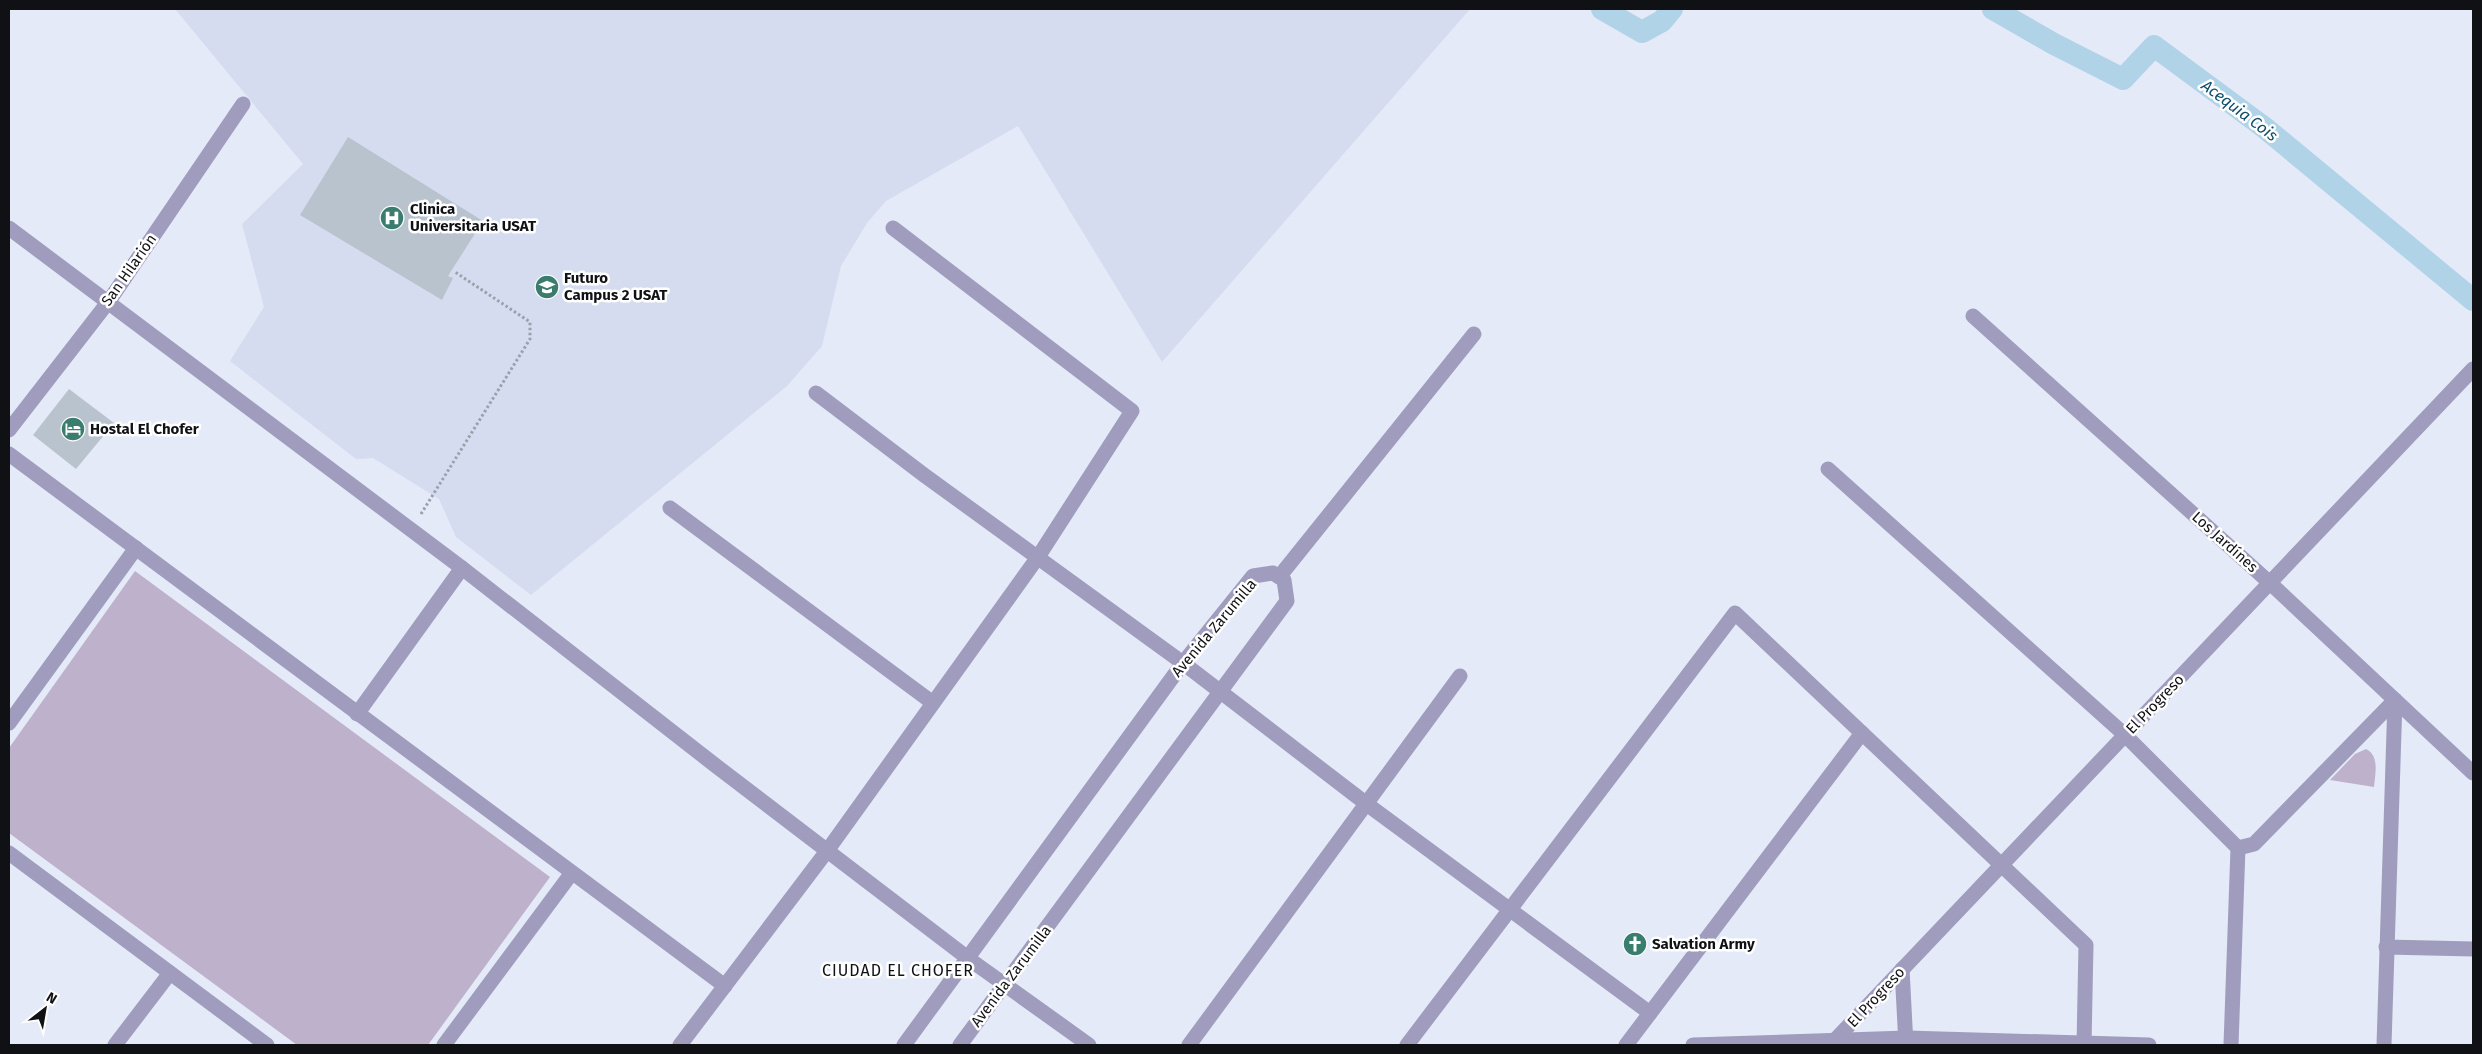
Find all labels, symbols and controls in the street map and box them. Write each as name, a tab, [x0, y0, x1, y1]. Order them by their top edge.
water label: Acequia Cois	[2197, 75, 2281, 145]
place label: Clinica Universitaria USAT	[410, 200, 537, 235]
hospital icon: Clinica Universitaria USAT	[379, 205, 405, 231]
street label: San Hilarión	[98, 231, 160, 309]
place label: Futuro Campus 2 USAT	[564, 269, 668, 304]
school or university icon: Futuro Campus 2 USAT	[534, 274, 560, 300]
hotel icon: Hostal El Chofer	[60, 416, 86, 442]
place label: Hostal El Chofer	[90, 420, 200, 438]
street label: Los Jardínes	[2188, 508, 2262, 576]
street label: Avenida Zarumilla	[1168, 575, 1260, 681]
street label: El Progreso	[2122, 670, 2188, 738]
street label: Avenida Zarumilla	[967, 922, 1055, 1030]
church icon: Salvation Army	[1622, 931, 1648, 957]
place label: Salvation Army	[1652, 935, 1755, 953]
district label: CIUDAD EL CHOFER	[822, 961, 974, 980]
street label: El Progreso	[1844, 963, 1908, 1031]
north arrow	[20, 984, 70, 1034]
text: N	[43, 989, 60, 1008]

